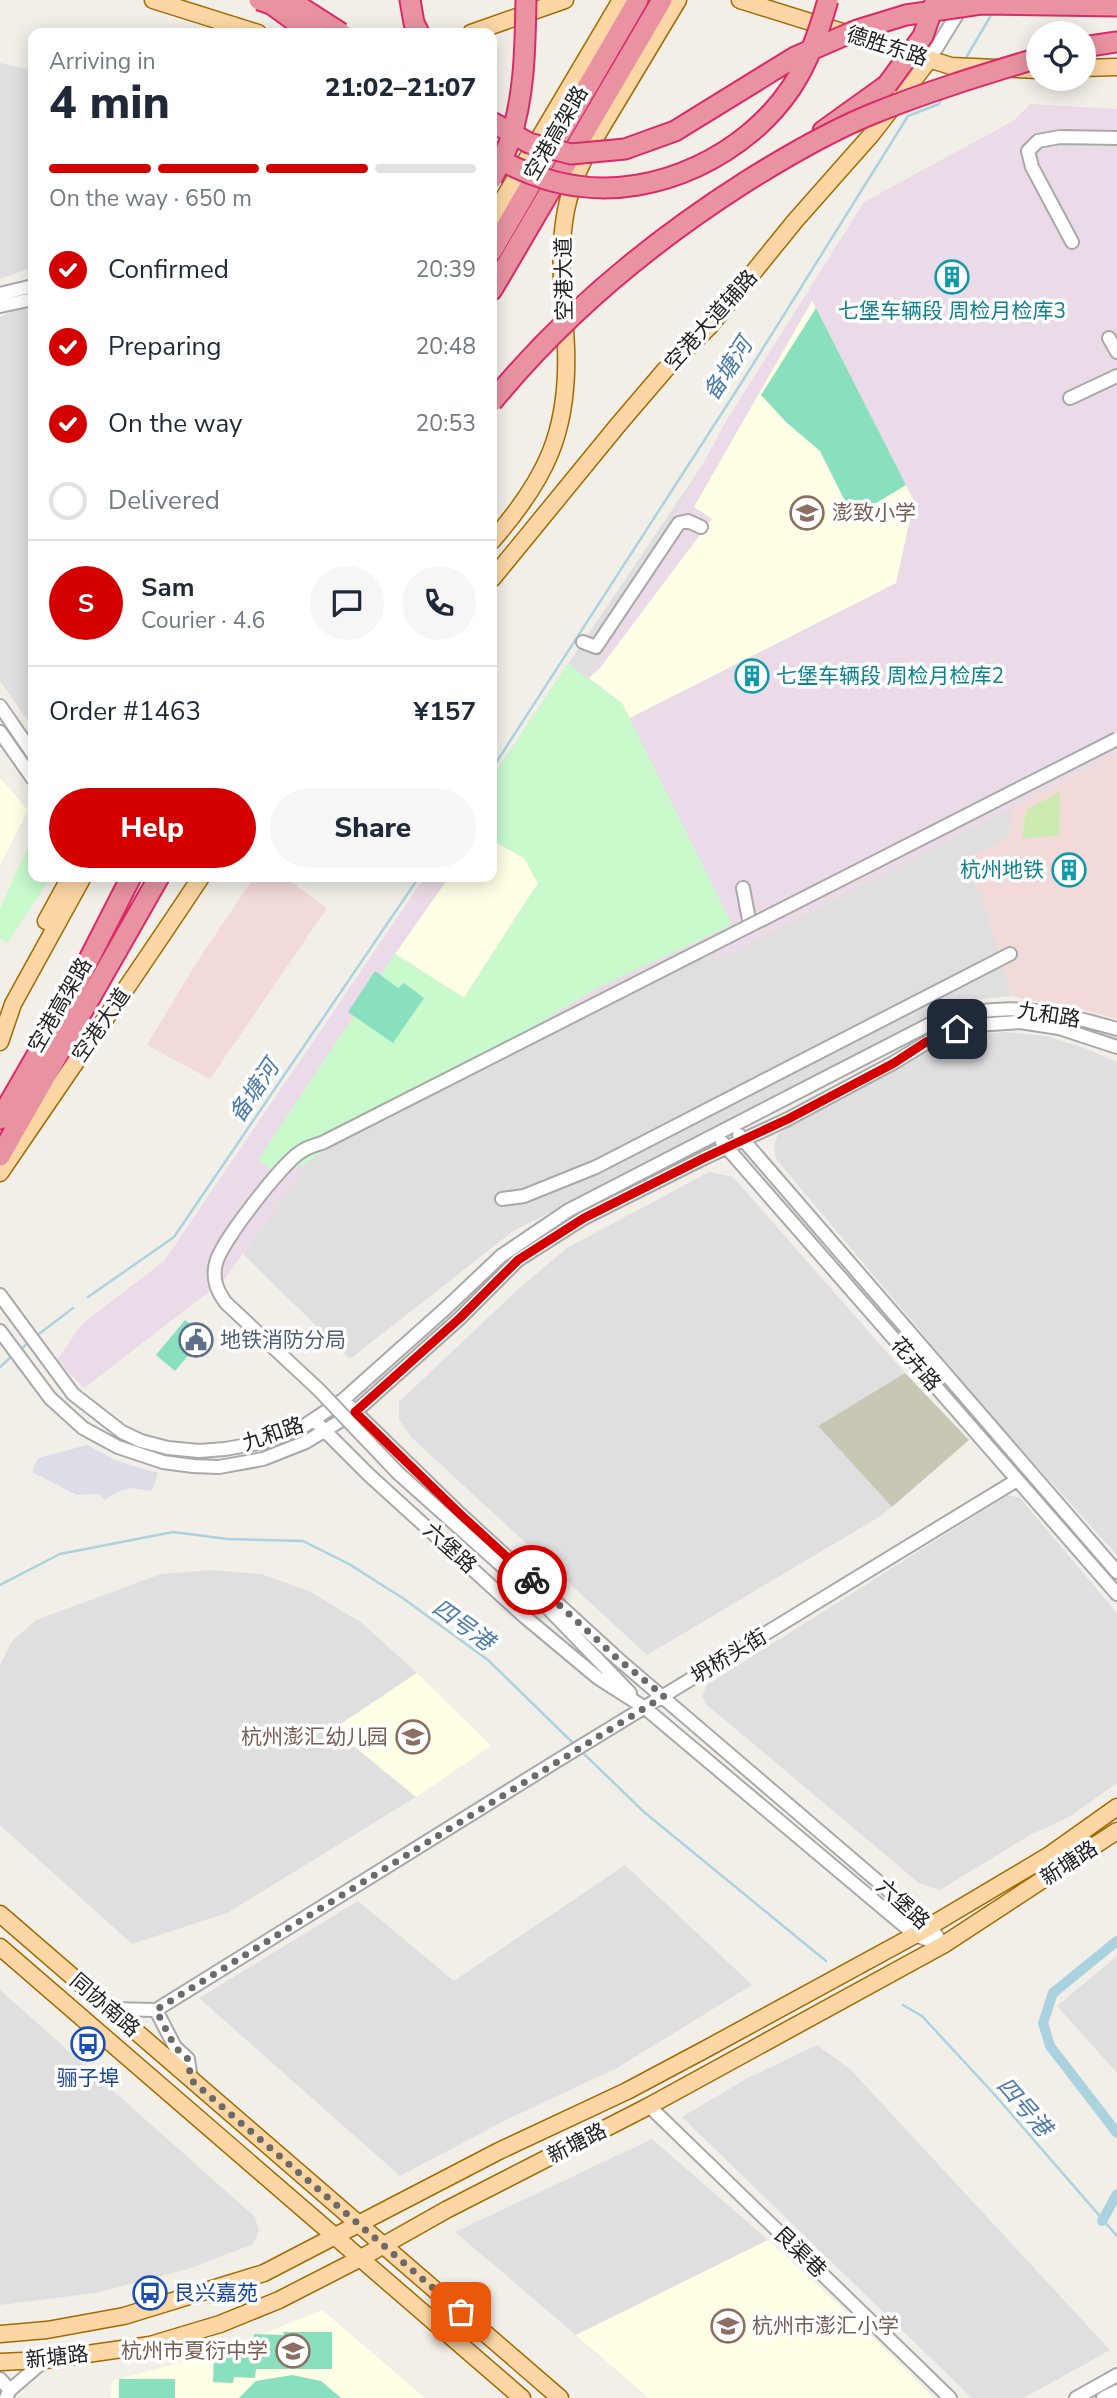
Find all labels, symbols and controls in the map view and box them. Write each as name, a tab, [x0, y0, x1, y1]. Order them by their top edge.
street label: 德胜东路	[843, 20, 931, 72]
map controls	[1026, 21, 1096, 91]
button: locate	[1026, 21, 1096, 91]
text: Arriving in	[49, 46, 156, 77]
text: 21:02–21:07	[325, 70, 476, 105]
text: 4 min	[49, 71, 170, 134]
street label: 空港高架路	[518, 81, 594, 185]
text: On the way · 650 m	[49, 183, 252, 214]
street label: 空港大道	[549, 237, 579, 321]
icon: check	[49, 251, 87, 289]
text: Confirmed	[108, 252, 229, 287]
text: 20:39	[416, 254, 476, 285]
building icon: 七堡车辆段 周检月检库3	[933, 258, 971, 296]
street label: 空港大道辅路	[658, 264, 764, 376]
place label: 七堡车辆段 周检月检库3	[838, 297, 1066, 325]
icon: check	[49, 328, 87, 366]
water label: 备塘河	[696, 328, 762, 406]
text: Preparing	[108, 329, 221, 364]
text: 20:48	[416, 331, 476, 362]
icon: check	[49, 405, 87, 443]
text: On the way	[108, 406, 242, 441]
text: 20:53	[416, 408, 476, 439]
text: Delivered	[108, 483, 220, 518]
school or university icon: 澎致小学	[788, 494, 826, 532]
place label: 澎致小学	[832, 499, 916, 527]
button: chat	[310, 566, 384, 640]
button: phone	[402, 566, 476, 640]
text: Sam	[141, 570, 194, 605]
text: S	[78, 586, 94, 621]
text: Courier · 4.6	[141, 605, 265, 636]
building icon: 七堡车辆段 周检月检库2	[733, 657, 771, 695]
place label: 七堡车辆段 周检月检库2	[776, 662, 1004, 690]
text: Order #1463	[49, 694, 201, 729]
text: ¥157	[414, 694, 476, 729]
button: Help	[49, 788, 256, 868]
button: Share	[270, 788, 476, 868]
building icon: 杭州地铁	[1050, 851, 1088, 889]
place label: 杭州地铁	[960, 856, 1044, 884]
street label: 空港高架路	[22, 953, 98, 1057]
street label: 空港大道	[65, 983, 137, 1067]
street label: 九和路	[1016, 996, 1082, 1034]
pin	[927, 999, 987, 1059]
icon: home	[938, 1010, 976, 1048]
water label: 备塘河	[222, 1050, 288, 1128]
public building icon: 地铁消防分局	[177, 1321, 215, 1359]
place label: 地铁消防分局	[220, 1326, 346, 1354]
street label: 花卉路	[885, 1331, 947, 1397]
street label: 九和路	[239, 1411, 307, 1457]
street label: 六堡路	[417, 1517, 483, 1579]
courier	[497, 1545, 567, 1615]
icon: bike	[513, 1561, 551, 1599]
water label: 四号港	[426, 1592, 502, 1660]
street label: 坍桥头街	[686, 1622, 772, 1690]
school or university icon: 杭州澎汇幼儿园	[394, 1718, 432, 1756]
place label: 杭州澎汇幼儿园	[241, 1723, 388, 1751]
street label: 新塘路	[1035, 1834, 1103, 1892]
street label: 六堡路	[870, 1873, 936, 1935]
street label: 同协南路	[64, 1967, 146, 2043]
bus stop icon: 骊子埠	[69, 2025, 107, 2063]
place label: 骊子埠	[57, 2064, 120, 2092]
water label: 四号港	[990, 2071, 1060, 2145]
street label: 新塘路	[543, 2116, 611, 2170]
street label: 艮渠巷	[768, 2220, 832, 2284]
bus stop icon: 艮兴嘉苑	[131, 2274, 169, 2312]
place label: 艮兴嘉苑	[174, 2279, 258, 2307]
pin	[431, 2282, 491, 2342]
icon: bag	[442, 2293, 480, 2331]
school or university icon: 杭州市澎汇小学	[709, 2307, 747, 2345]
place label: 杭州市澎汇小学	[752, 2312, 899, 2340]
school or university icon: 杭州市夏衍中学	[274, 2332, 312, 2370]
place label: 杭州市夏衍中学	[121, 2337, 268, 2365]
street label: 新塘路	[24, 2340, 90, 2374]

